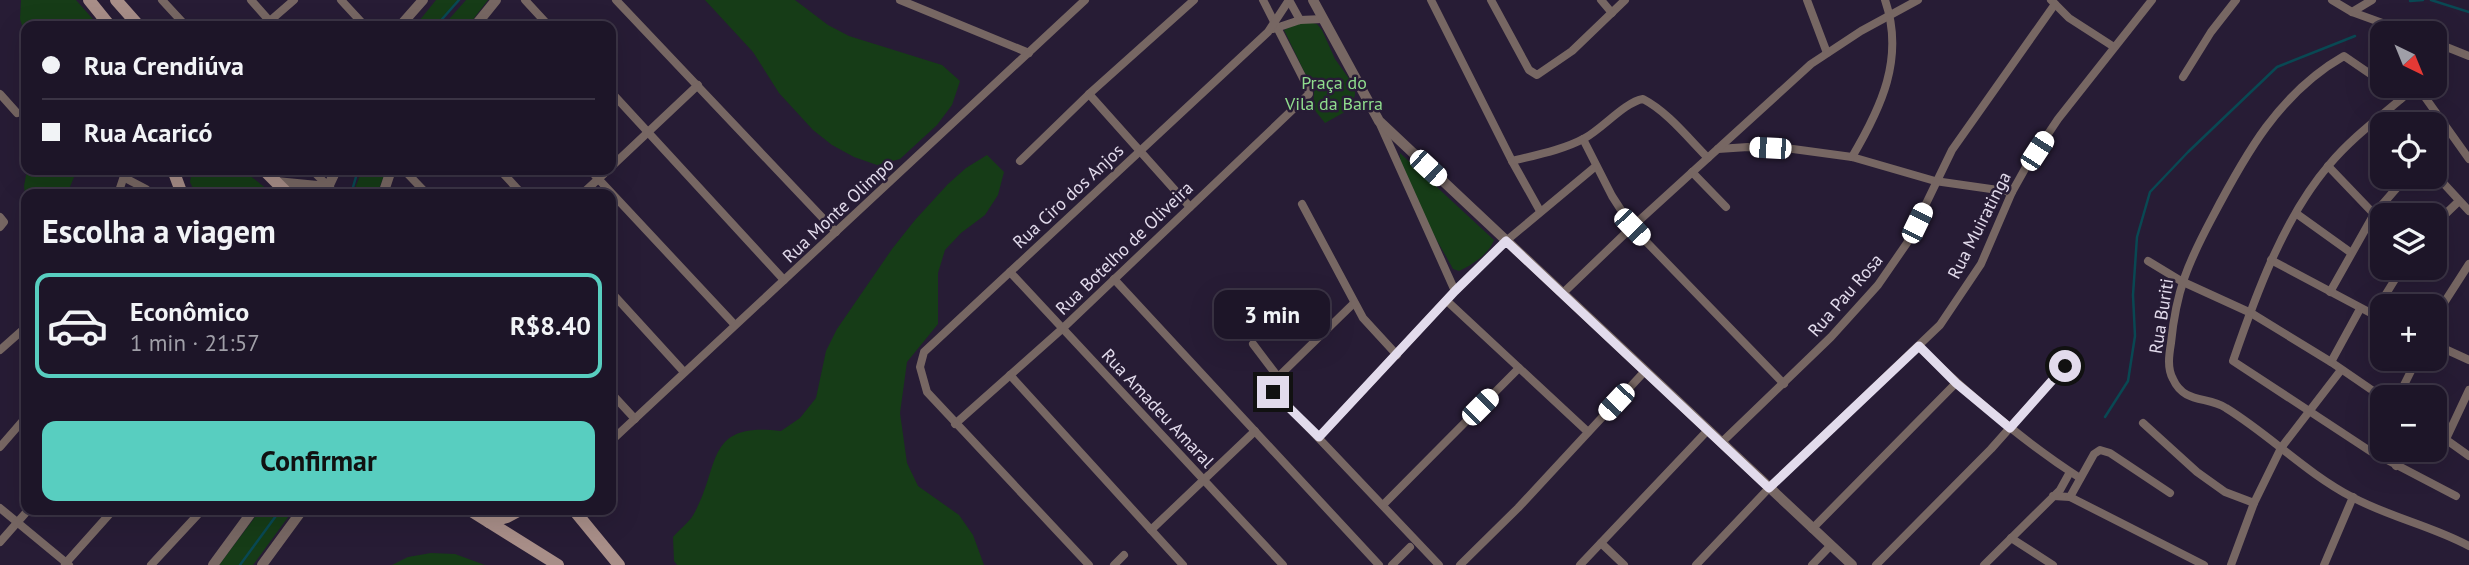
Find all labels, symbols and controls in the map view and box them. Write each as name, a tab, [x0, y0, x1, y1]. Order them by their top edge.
north arrow	[2370, 21, 2446, 98]
map controls	[2370, 21, 2447, 462]
text: Rua Crendiúva	[84, 49, 244, 82]
park label: Praça do Vila da Barra	[1284, 71, 1383, 115]
button: locate	[2370, 112, 2447, 189]
text: Rua Acaricó	[84, 116, 212, 149]
car	[2017, 128, 2058, 174]
car	[1749, 136, 1792, 160]
street label: Rua Ciro dos Anjos	[1008, 139, 1128, 253]
car	[1406, 146, 1451, 190]
street label: Rua Monte Olimpo	[778, 153, 898, 267]
street label: Rua Muiratinga	[1942, 168, 2016, 282]
street label: Rua Botelho de Oliveira	[1050, 176, 1198, 320]
car	[1899, 200, 1936, 246]
button: layers	[2370, 203, 2447, 280]
car	[1610, 205, 1655, 249]
text: Escolha a viagem	[42, 210, 276, 252]
street label: Rua Pau Rosa	[1803, 249, 1887, 341]
street label: Rua Buriti	[2144, 277, 2178, 355]
callout: 3 min	[1215, 290, 1331, 340]
icon: car	[46, 294, 109, 357]
button: +	[2370, 294, 2447, 371]
text: Econômico	[130, 295, 249, 328]
text: 3 min	[1244, 300, 1300, 329]
text: R$8.40	[510, 309, 591, 342]
text: 1 min · 21:57	[130, 328, 260, 357]
street label: Rua Amadeu Amaral	[1097, 344, 1220, 473]
route start	[2049, 350, 2081, 382]
route end	[1257, 376, 1289, 408]
car	[1594, 379, 1639, 425]
car	[1458, 385, 1503, 429]
button: −	[2370, 385, 2447, 462]
button: Confirmar	[42, 421, 595, 501]

